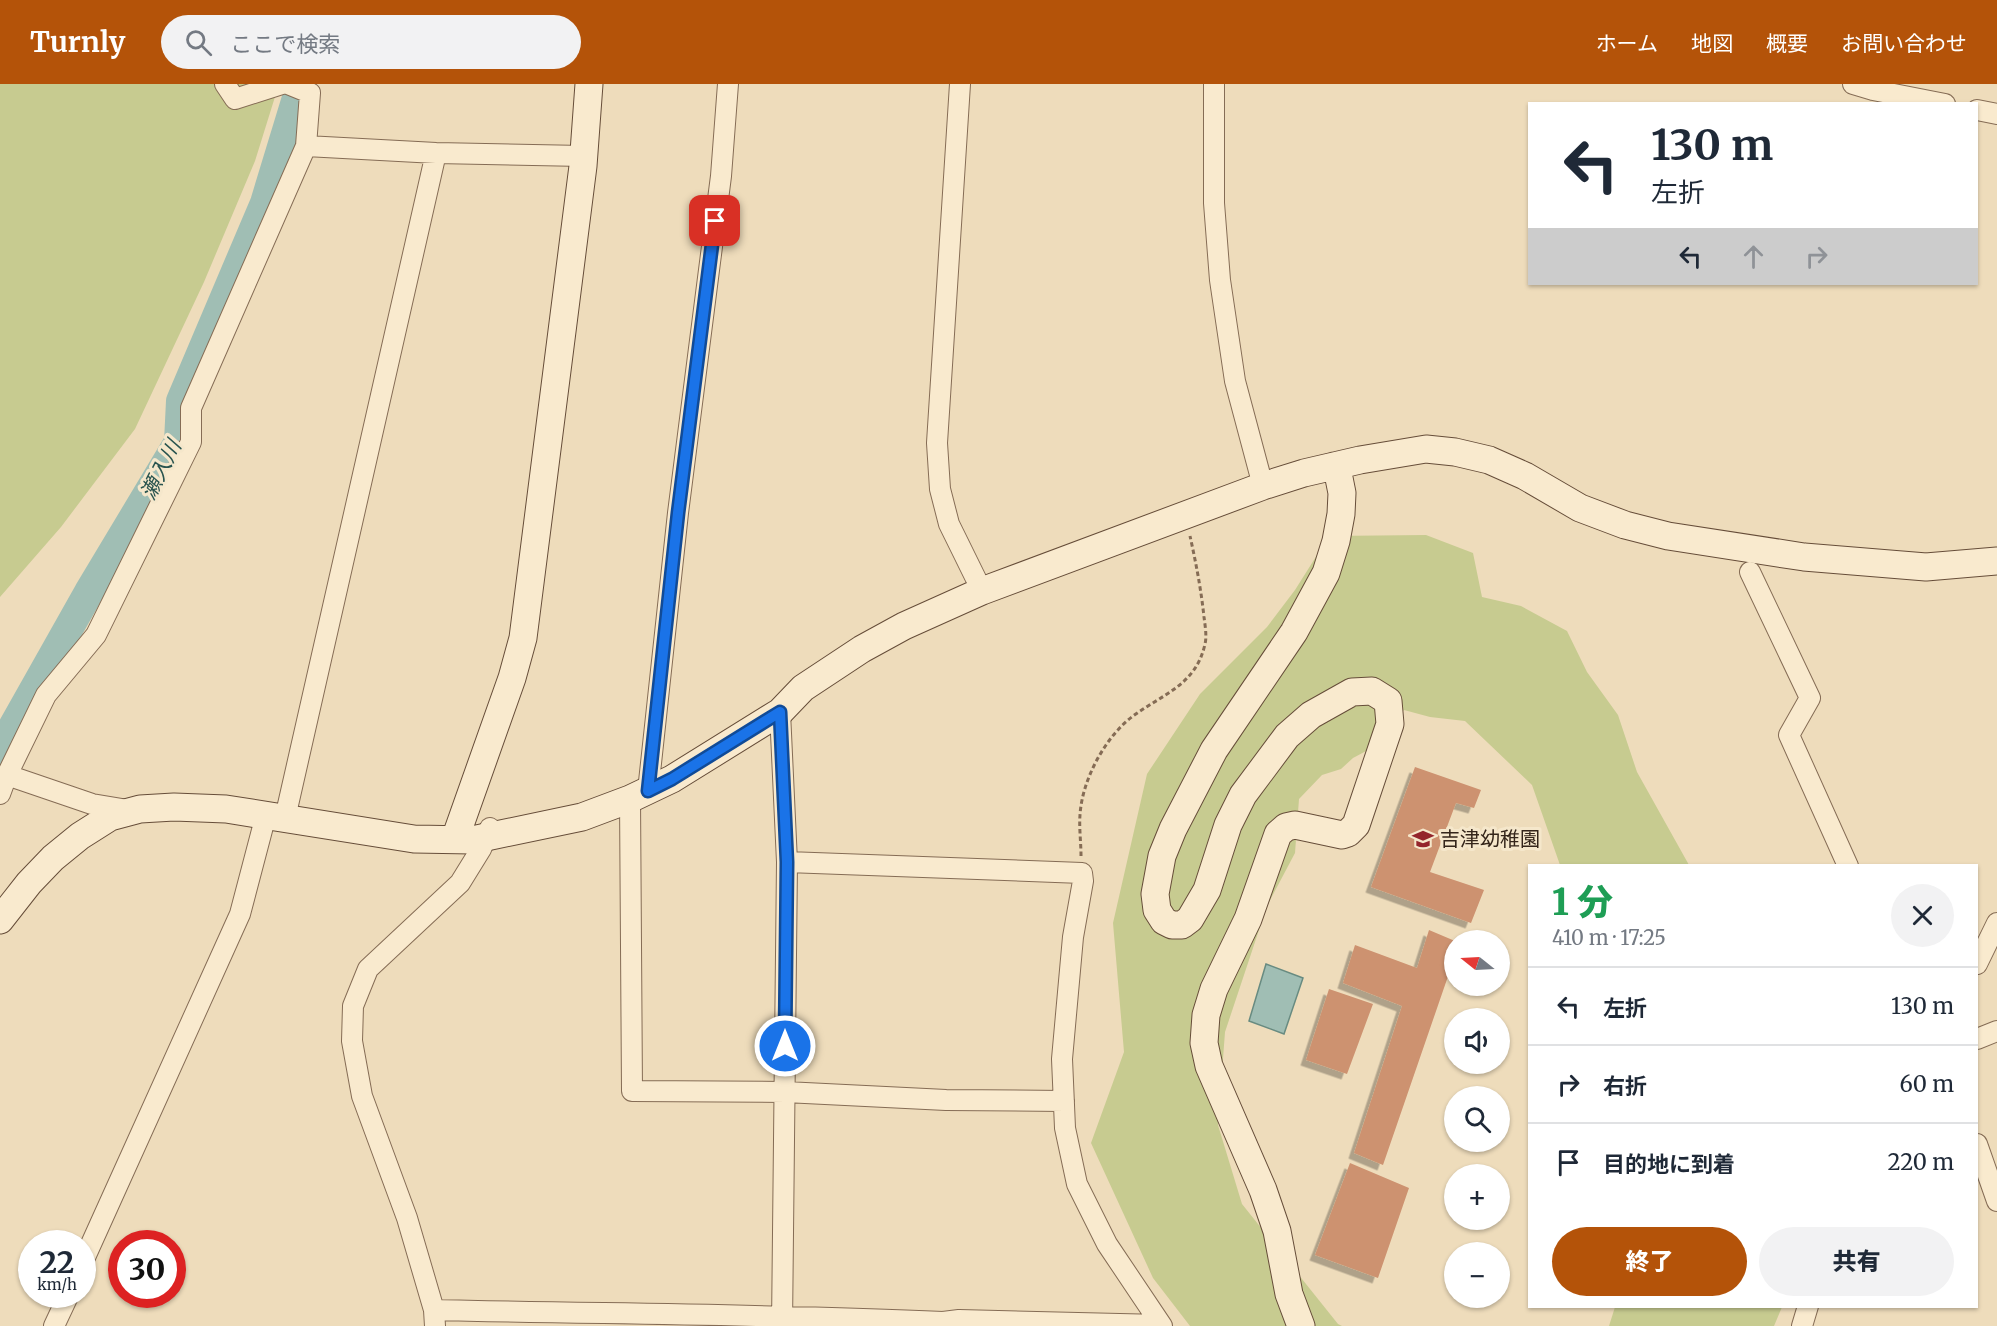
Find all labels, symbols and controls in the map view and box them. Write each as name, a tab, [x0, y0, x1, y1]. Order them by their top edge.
search box	[161, 15, 581, 69]
text: Turnly	[30, 24, 125, 60]
icon: search	[182, 26, 215, 59]
text: ここで検索	[230, 30, 340, 58]
text: ホーム	[1596, 30, 1658, 57]
text: 地図	[1691, 30, 1733, 57]
text: 概要	[1766, 30, 1808, 57]
text: お問い合わせ	[1841, 30, 1967, 57]
text: 130 m	[1651, 119, 1773, 171]
icon: left	[1552, 126, 1630, 204]
text: 左折	[1651, 175, 1705, 209]
pin	[689, 195, 740, 246]
icon: arrive	[698, 204, 731, 237]
icon: left	[1674, 240, 1707, 273]
icon: ahead	[1737, 240, 1770, 273]
icon: right	[1800, 240, 1833, 273]
water label: 瀬入川	[134, 434, 188, 504]
place label: 吉津幼稚園	[1440, 826, 1540, 851]
school or university icon: 吉津幼稚園	[1411, 827, 1435, 851]
text: 1 分	[1552, 880, 1613, 925]
button: close	[1891, 884, 1954, 947]
text: 410 m · 17:25	[1552, 925, 1666, 950]
north arrow	[1444, 930, 1510, 996]
map controls	[1444, 930, 1510, 1308]
icon: left	[1552, 990, 1585, 1023]
text: 130 m	[1891, 992, 1954, 1020]
text: 左折	[1603, 994, 1647, 1022]
button: sound	[1444, 1008, 1510, 1074]
position arrow	[753, 1014, 817, 1078]
icon: right	[1552, 1068, 1585, 1101]
text: 60 m	[1900, 1070, 1954, 1098]
text: 右折	[1603, 1072, 1647, 1100]
button: search	[1444, 1086, 1510, 1152]
icon: arrive	[1552, 1146, 1585, 1179]
text: 220 m	[1887, 1148, 1954, 1176]
text: 目的地に到着	[1603, 1150, 1735, 1178]
button: +	[1444, 1164, 1510, 1230]
button: 終了	[1552, 1227, 1747, 1296]
button: 共有	[1759, 1227, 1954, 1296]
speed limit sign: 30	[108, 1230, 186, 1308]
button: −	[1444, 1242, 1510, 1308]
text: 22	[40, 1243, 74, 1281]
text: km/h	[37, 1275, 77, 1294]

